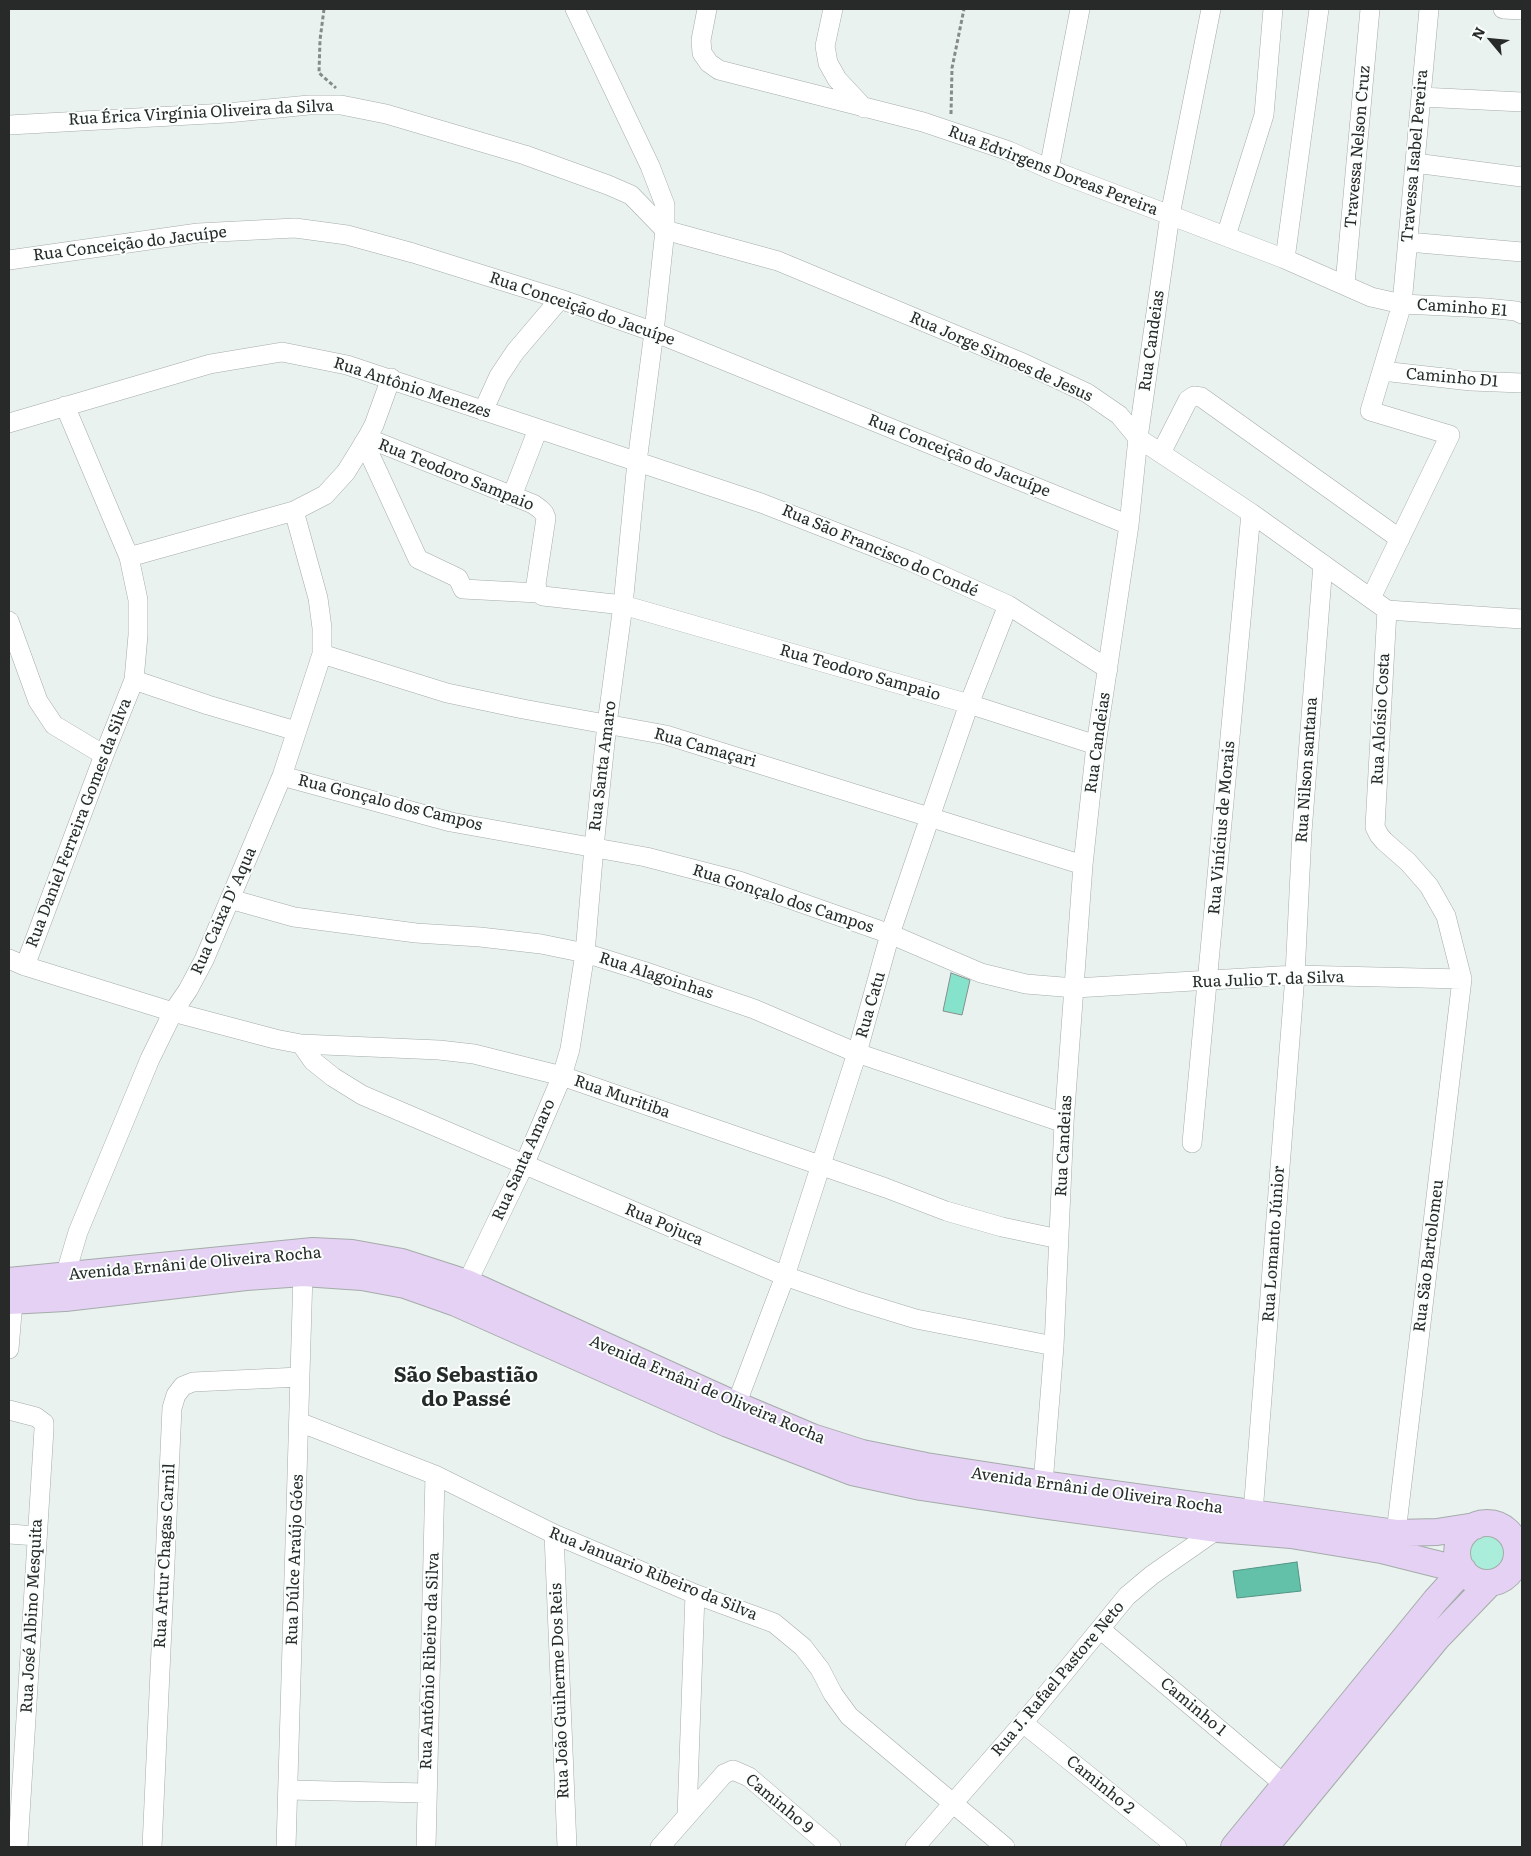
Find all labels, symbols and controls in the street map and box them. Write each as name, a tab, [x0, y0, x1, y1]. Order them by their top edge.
north arrow	[1466, 15, 1516, 65]
text: N	[1466, 23, 1489, 43]
street label: Travessa Nelson Cruz	[1341, 65, 1375, 229]
street label: Travessa Isabel Pereira	[1398, 69, 1432, 243]
street label: Rua Érica Virgínia Oliveira da Silva	[68, 96, 334, 130]
street label: Rua Edvirgens Doreas Pereira	[945, 122, 1161, 220]
street label: Rua Conceição do Jacuípe	[32, 223, 228, 265]
street label: Rua Conceição do Jacuípe	[487, 268, 677, 350]
street label: Rua Candeias	[1135, 289, 1169, 393]
street label: Caminho E1	[1416, 295, 1508, 321]
street label: Rua Jorge Simoes de Jesus	[907, 308, 1095, 406]
street label: Rua Antônio Menezes	[331, 354, 493, 422]
street label: Caminho D1	[1405, 364, 1499, 392]
street label: Rua Conceição do Jacuípe	[865, 411, 1053, 501]
street label: Rua Teodoro Sampaio	[375, 435, 537, 515]
street label: Rua São Francisco do Condé	[779, 501, 981, 601]
street label: Rua Teodoro Sampaio	[777, 641, 943, 705]
street label: Rua Aloísio Costa	[1368, 653, 1394, 785]
street label: Rua Candeias	[1081, 691, 1115, 795]
street label: Rua Daniel Ferreira Gomes da Silva	[22, 695, 136, 951]
street label: Rua Nilson santana	[1292, 696, 1322, 844]
street label: Rua Santa Amaro	[585, 700, 621, 832]
street label: Rua Camaçari	[652, 724, 758, 772]
street label: Rua Vinícius de Morais	[1205, 740, 1239, 916]
street label: Rua Gonçalo dos Campos	[296, 771, 484, 835]
street label: Rua Caixa D' Aqua	[187, 844, 261, 978]
street label: Rua Gonçalo dos Campos	[690, 861, 876, 937]
street label: Rua Alagoinhas	[597, 949, 715, 1003]
street label: Rua Julio T. da Silva	[1191, 968, 1345, 992]
street label: Rua Catu	[852, 969, 890, 1041]
street label: Rua Muritiba	[571, 1072, 673, 1122]
street label: Rua Candeias	[1052, 1095, 1076, 1197]
street label: Rua Santa Amaro	[489, 1096, 559, 1224]
street label: Rua Lomanto Júnior	[1259, 1165, 1289, 1323]
street label: Rua São Bartolomeu	[1410, 1179, 1448, 1333]
street label: Rua Pojuca	[622, 1200, 706, 1250]
street label: Avenida Ernâni de Oliveira Rocha	[68, 1243, 322, 1285]
street label: Avenida Ernâni de Oliveira Rocha	[586, 1332, 828, 1448]
district label: São Sebastião do Passé	[394, 1363, 538, 1413]
street label: Rua Artur Chagas Carnil	[151, 1463, 179, 1649]
street label: Avenida Ernâni de Oliveira Rocha	[970, 1464, 1224, 1518]
street label: Rua Dúlce Araújo Góes	[282, 1474, 308, 1646]
street label: Rua José Albino Mesquita	[17, 1518, 47, 1714]
street label: Rua Januario Ribeiro da Silva	[546, 1523, 760, 1625]
street label: Rua Antônio Ribeiro da Silva	[417, 1552, 443, 1770]
street label: Rua João Guiherme Dos Reis	[547, 1583, 573, 1799]
street label: Rua J. Rafael Pastore Neto	[987, 1598, 1129, 1760]
street label: Caminho 1	[1156, 1674, 1230, 1740]
street label: Caminho 2	[1062, 1752, 1138, 1818]
street label: Caminho 9	[741, 1770, 817, 1838]

